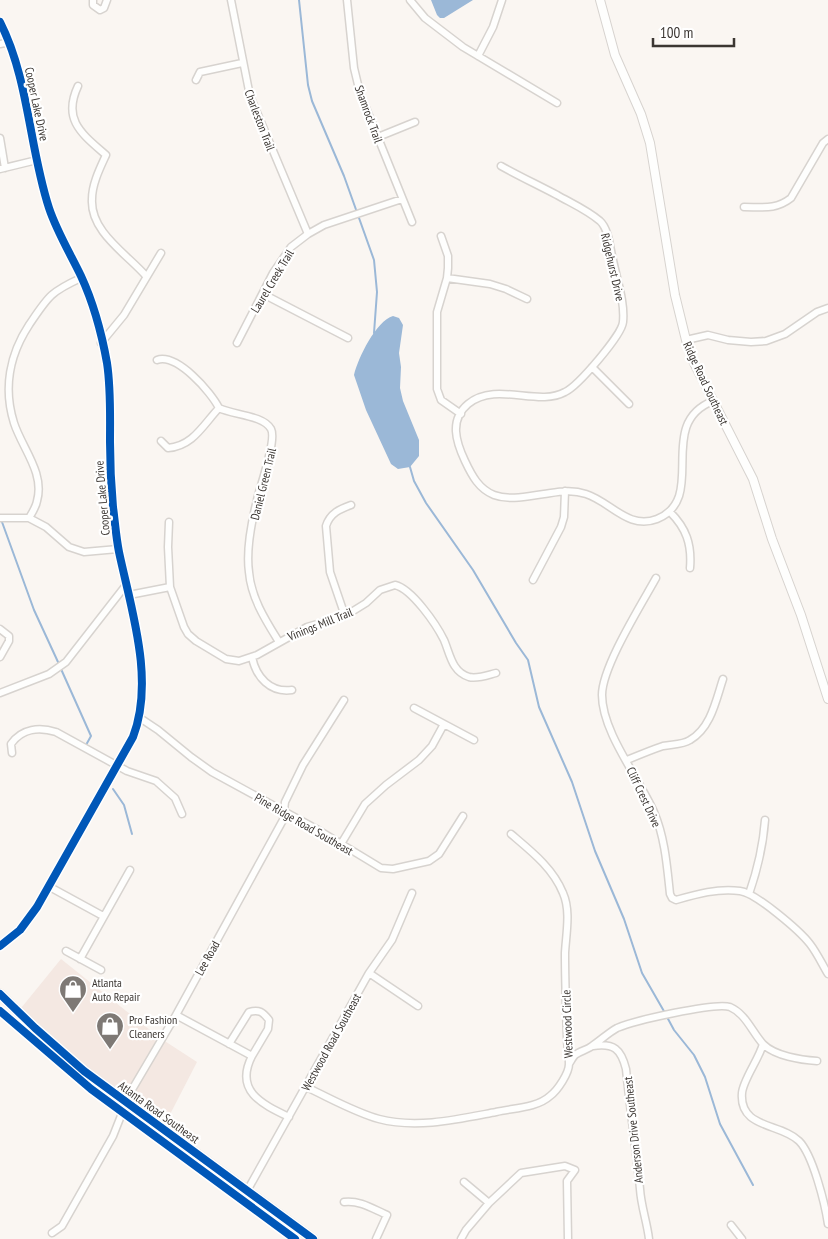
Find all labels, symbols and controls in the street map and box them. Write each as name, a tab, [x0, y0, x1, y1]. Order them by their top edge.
scale bar	[653, 15, 734, 47]
text: 100 m	[660, 23, 693, 42]
street label: Cooper Lake Drive	[22, 66, 52, 142]
street label: Shamrock Trail	[352, 83, 386, 145]
street label: Charleston Trail	[241, 87, 279, 153]
street label: Ridgehurst Drive	[598, 232, 628, 302]
street label: Laurel Creek Trail	[247, 246, 297, 315]
street label: Ridge Road Southeast	[680, 339, 732, 428]
street label: Daniel Green Trail	[247, 446, 279, 522]
street label: Cooper Lake Drive	[91, 460, 113, 536]
street label: Vinings Mill Trail	[284, 604, 355, 644]
street label: Cliff Crest Drive	[623, 764, 665, 830]
street label: Pine Ridge Road Southeast	[252, 790, 357, 859]
street label: Lee Road	[191, 938, 223, 978]
shop icon: Atlanta Auto Repair	[58, 974, 88, 1013]
place label: Atlanta Auto Repair	[92, 975, 141, 1004]
street label: Westwood Circle	[558, 989, 576, 1058]
street label: Westwood Road Southeast	[298, 990, 364, 1093]
shop icon: Pro Fashion Cleaners	[95, 1011, 125, 1050]
place label: Pro Fashion Cleaners	[129, 1012, 177, 1041]
street label: Anderson Drive Southeast	[620, 1075, 646, 1184]
street label: Atlanta Road Southeast	[116, 1078, 203, 1147]

